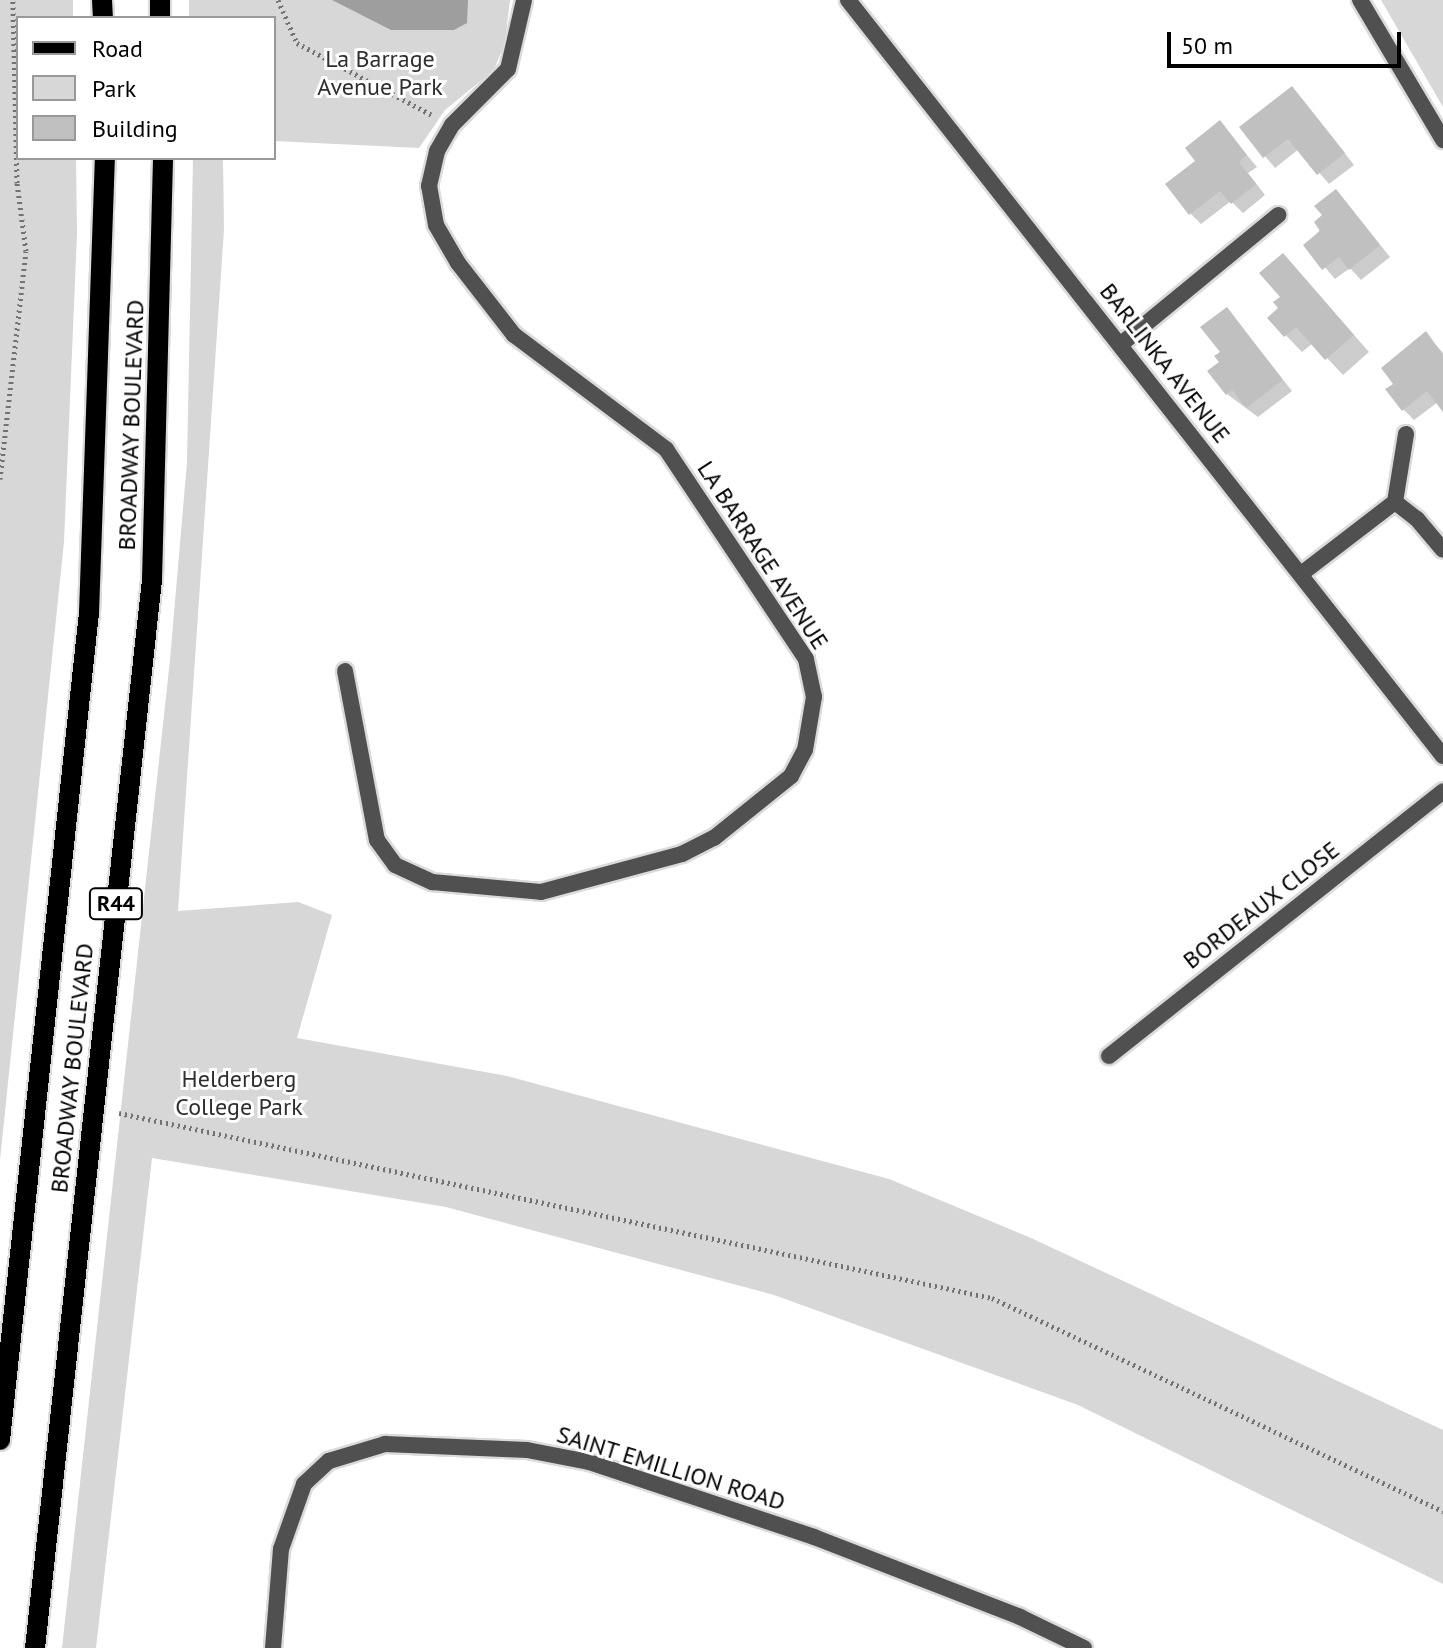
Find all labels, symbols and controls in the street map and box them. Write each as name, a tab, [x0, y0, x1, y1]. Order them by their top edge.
legend	[16, 16, 276, 160]
scale bar	[1171, 16, 1405, 66]
text: 50 m	[1181, 30, 1233, 61]
text: Road	[92, 33, 143, 64]
park label: La Barrage Avenue Park	[317, 45, 443, 101]
text: Park	[92, 73, 136, 104]
text: Building	[92, 113, 178, 144]
street label: BARLINKA AVENUE	[1093, 277, 1237, 449]
street label: BROADWAY BOULEVARD	[112, 299, 150, 551]
street label: LA BARRAGE AVENUE	[691, 455, 835, 655]
street label: BORDEAUX CLOSE	[1177, 835, 1345, 975]
road number: R44	[88, 886, 144, 922]
street label: BROADWAY BOULEVARD	[45, 941, 99, 1195]
park label: Helderberg College Park	[175, 1065, 303, 1121]
street label: SAINT EMILLION ROAD	[553, 1419, 789, 1517]

